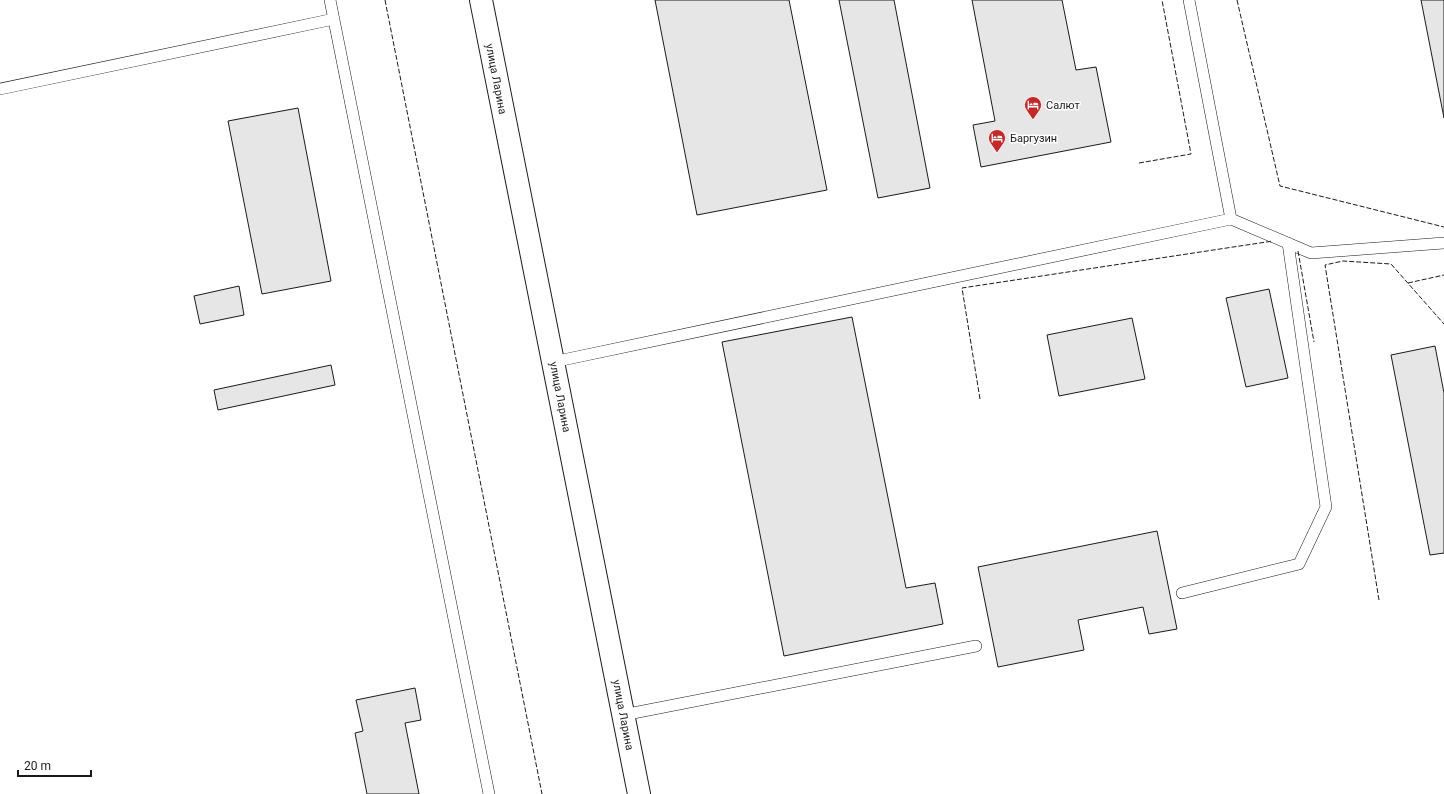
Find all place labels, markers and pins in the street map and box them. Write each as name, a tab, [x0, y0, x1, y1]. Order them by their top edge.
hotel icon: Салют	[1023, 95, 1043, 120]
place label: Салют	[1046, 99, 1080, 112]
hotel icon: Баргузин	[987, 128, 1007, 153]
place label: Баргузин	[1010, 132, 1057, 145]

